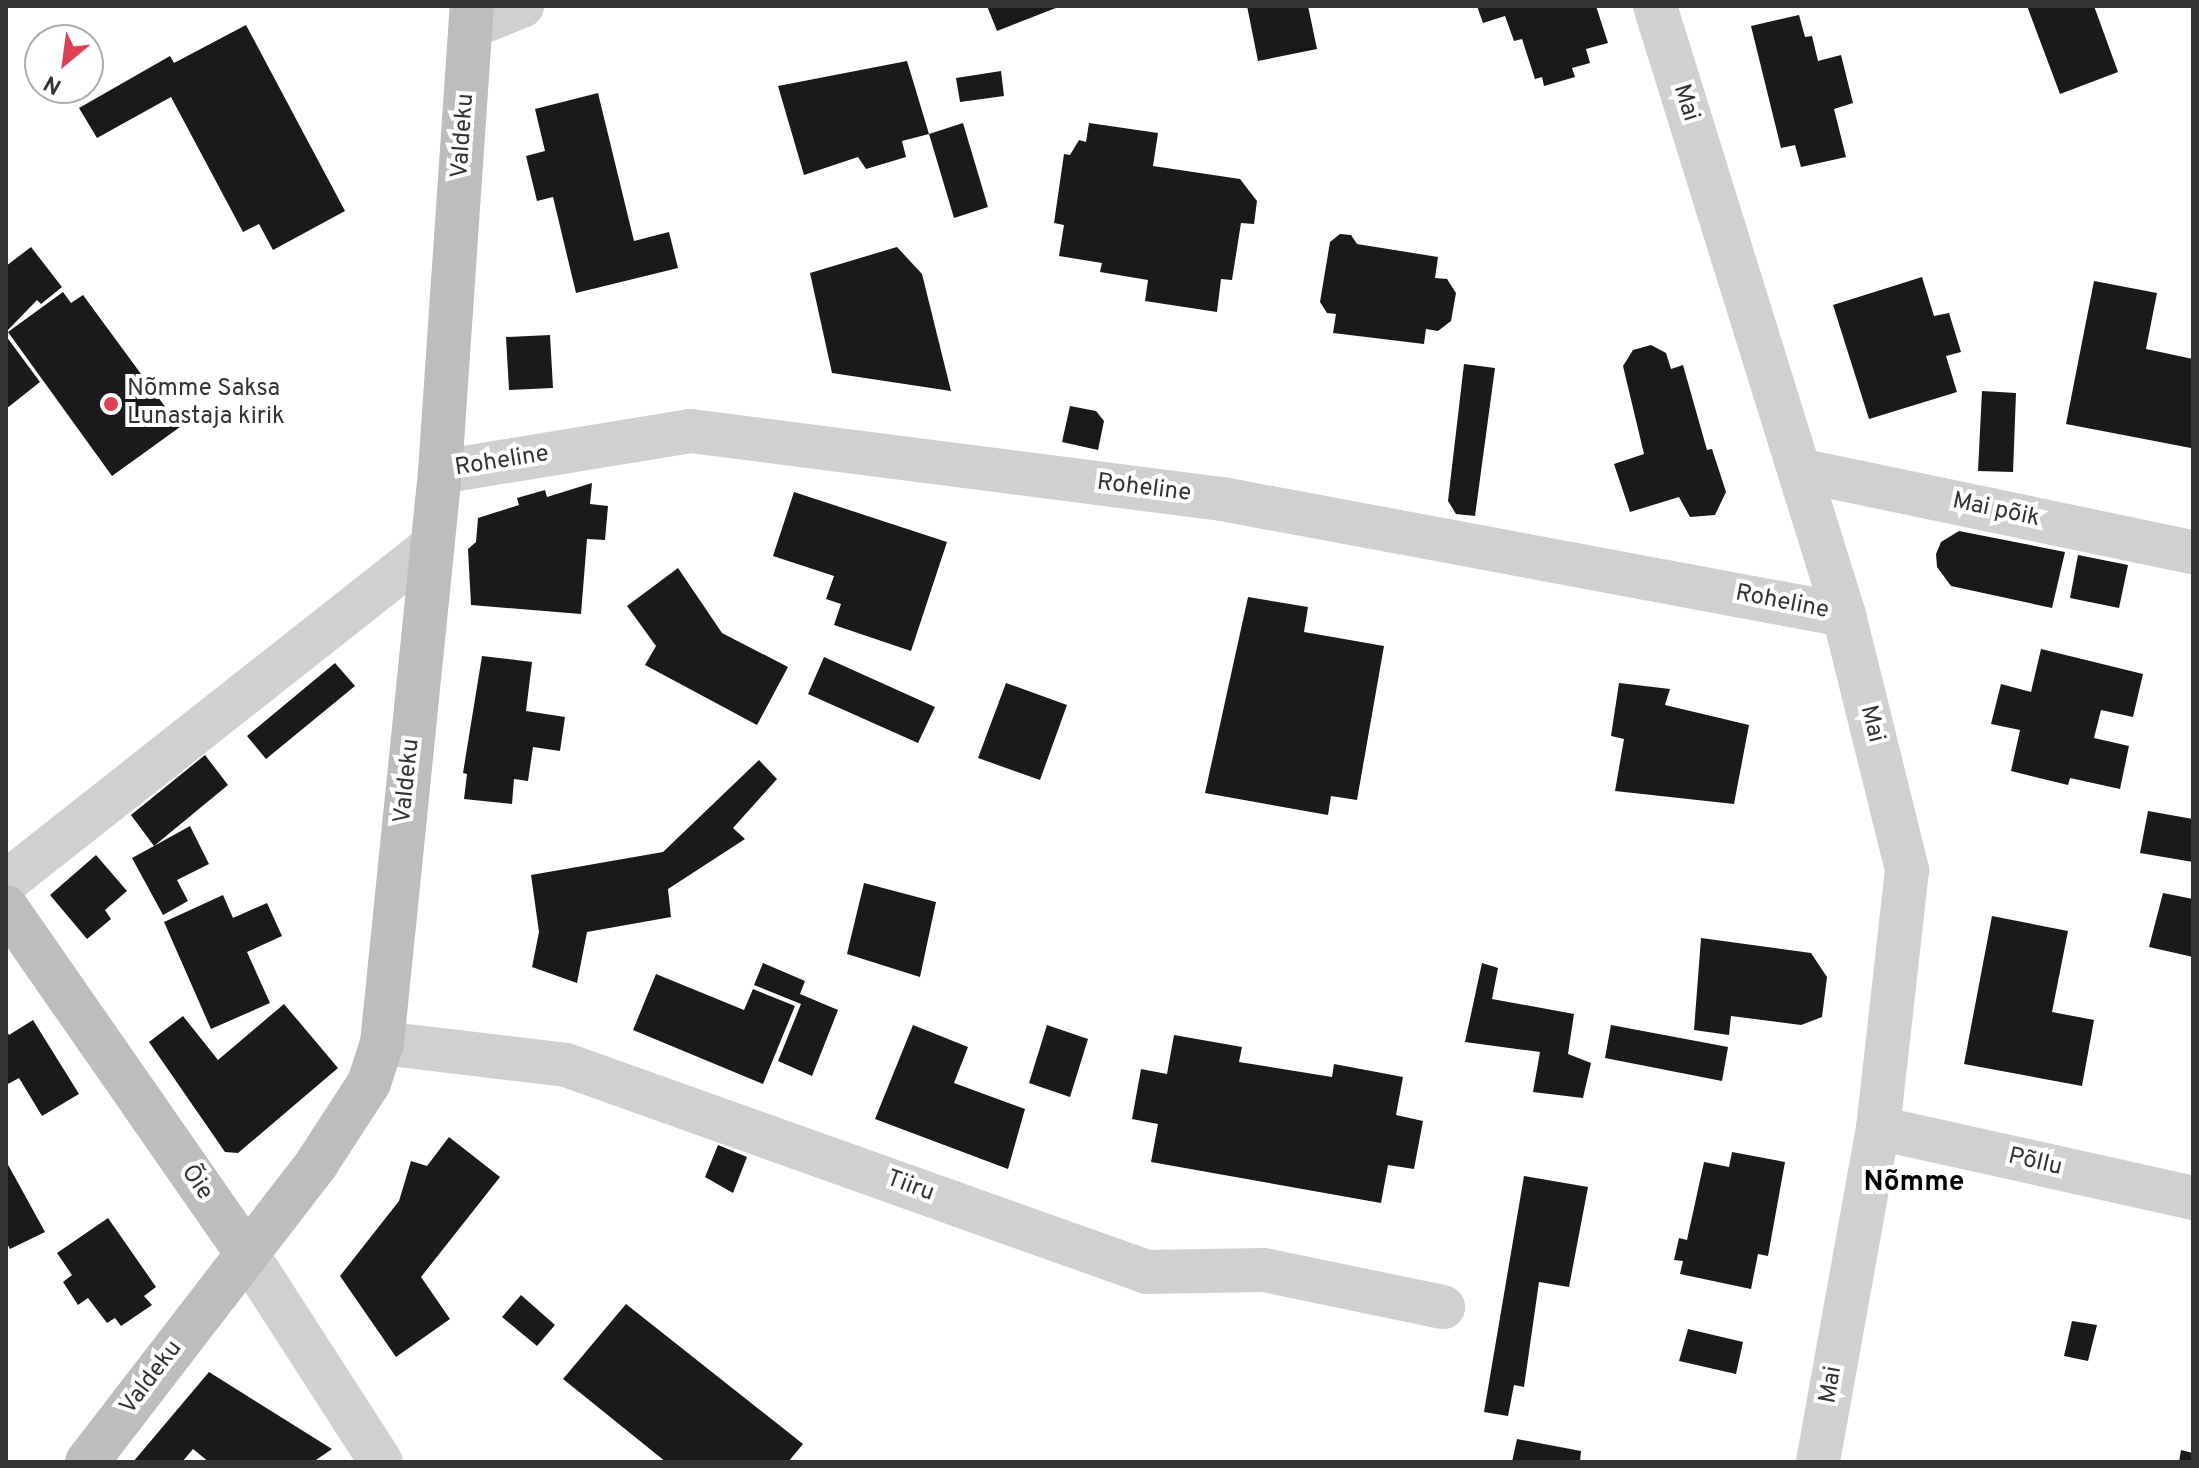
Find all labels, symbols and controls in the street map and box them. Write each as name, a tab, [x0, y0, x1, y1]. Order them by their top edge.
north arrow	[24, 24, 104, 104]
text: N	[40, 68, 67, 99]
street label: Mai	[1666, 81, 1704, 125]
street label: Valdeku	[447, 93, 481, 179]
place label: Nõmme Saksa Lunastaja kirik	[127, 376, 285, 432]
marker: Nõmme Saksa Lunastaja kirik	[102, 395, 120, 413]
street label: Roheline	[453, 440, 551, 484]
street label: Roheline	[1095, 469, 1193, 509]
street label: Mai põik	[1950, 488, 2042, 534]
street label: Roheline	[1733, 580, 1831, 626]
street label: Mai	[1853, 702, 1889, 746]
street label: Valdeku	[389, 737, 427, 825]
street label: Põllu	[2005, 1143, 2065, 1183]
street label: Õie	[174, 1160, 218, 1206]
street label: Tiiru	[882, 1165, 938, 1209]
district label: Nõmme	[1864, 1166, 1964, 1200]
street label: Valdeku	[115, 1335, 189, 1421]
street label: Mai	[1815, 1364, 1849, 1406]

